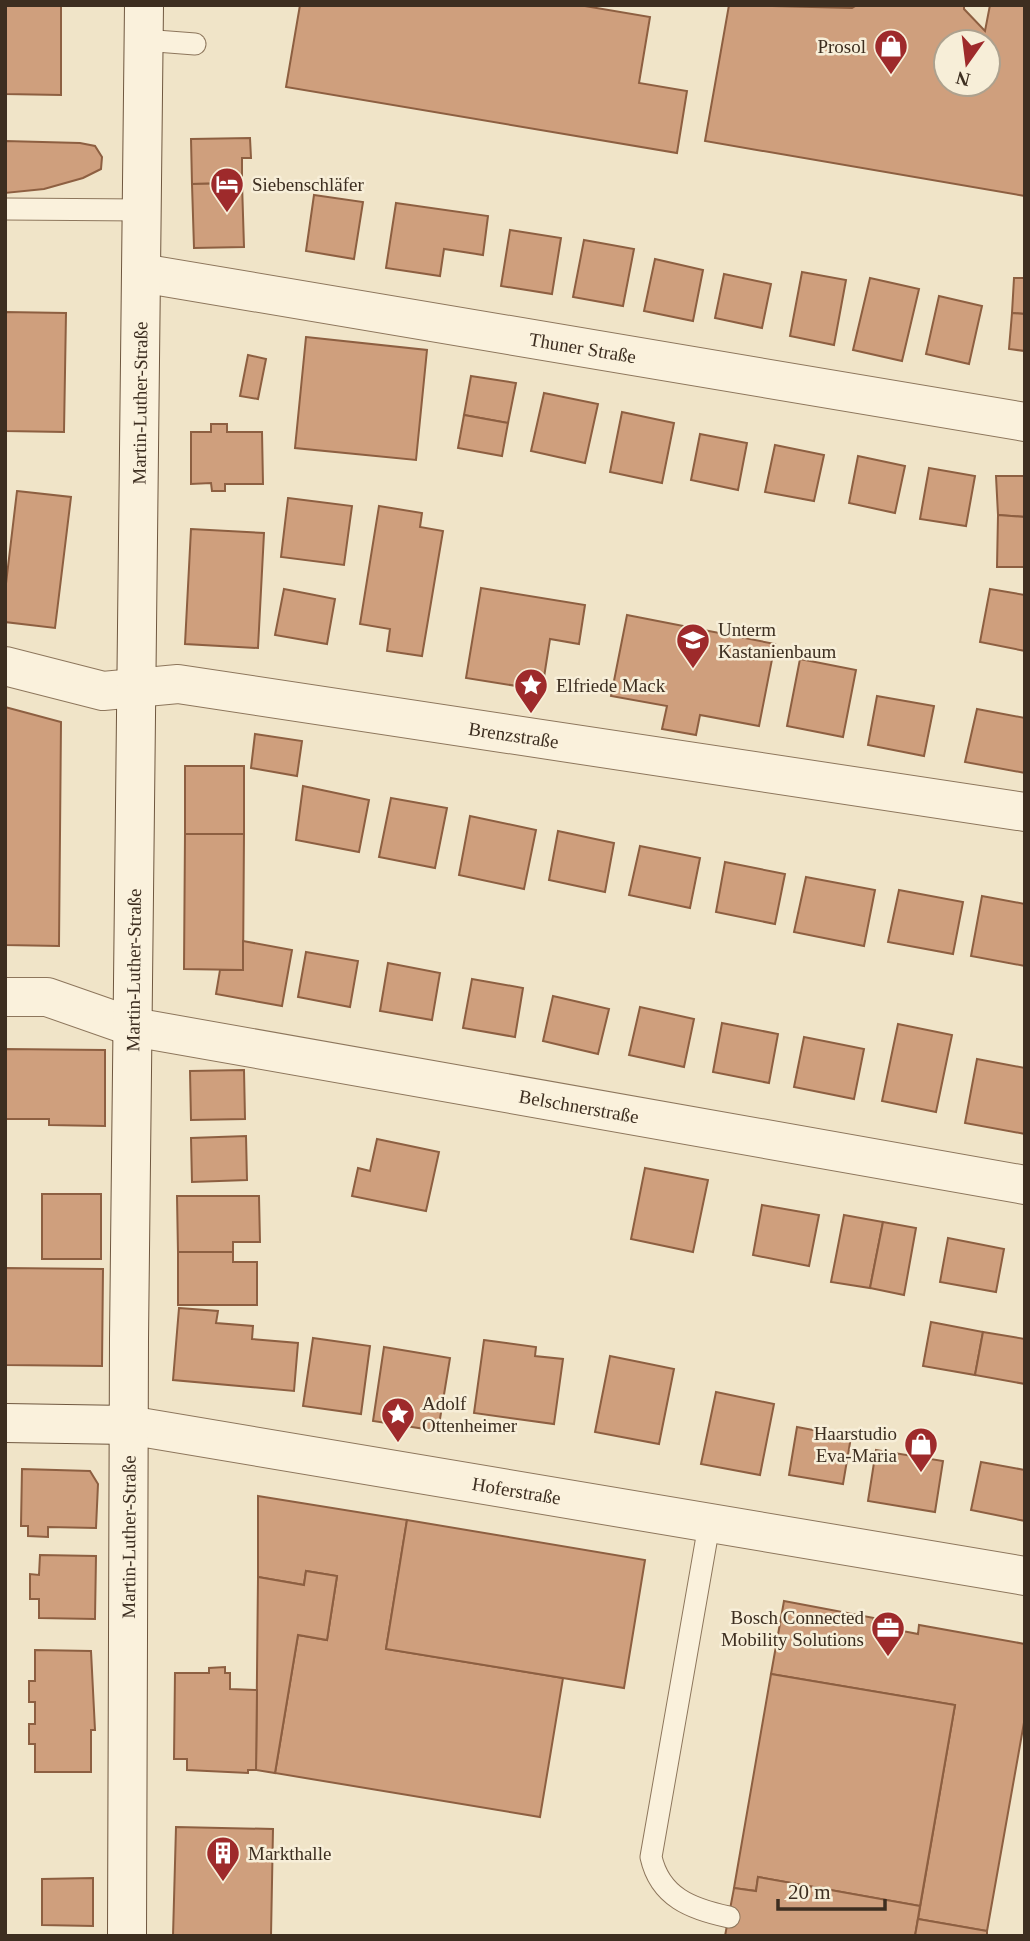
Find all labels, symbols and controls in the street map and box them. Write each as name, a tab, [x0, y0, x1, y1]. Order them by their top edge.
shop icon: Prosol	[872, 27, 910, 76]
north arrow	[932, 28, 1002, 98]
place label: Prosol	[817, 36, 866, 57]
text: N	[954, 67, 972, 91]
hotel icon: Siebenschläfer	[208, 165, 246, 214]
place label: Siebenschläfer	[252, 174, 365, 195]
street label: Martin-Luther-Straße	[129, 321, 151, 485]
street label: Thuner Straße	[528, 329, 638, 367]
place label: Unterm Kastanienbaum	[718, 619, 836, 662]
school or university icon: Unterm Kastanienbaum	[674, 621, 712, 670]
place icon: Elfriede Mack	[512, 666, 550, 715]
place label: Elfriede Mack	[556, 675, 666, 696]
street label: Brenzstraße	[467, 718, 560, 752]
street label: Martin-Luther-Straße	[122, 888, 145, 1052]
street label: Belschnerstraße	[517, 1086, 640, 1127]
place label: Adolf Ottenheimer	[422, 1393, 518, 1436]
place icon: Adolf Ottenheimer	[379, 1395, 417, 1444]
place label: Haarstudio Eva-Maria	[814, 1423, 898, 1466]
shop icon: Haarstudio Eva-Maria	[902, 1425, 940, 1474]
street label: Martin-Luther-Straße	[118, 1455, 140, 1619]
street label: Hoferstraße	[470, 1473, 562, 1509]
place label: Bosch Connected Mobility Solutions	[721, 1607, 864, 1650]
office icon: Bosch Connected Mobility Solutions	[869, 1609, 907, 1658]
building icon: Markthalle	[204, 1834, 242, 1883]
place label: Markthalle	[248, 1843, 331, 1864]
scale bar	[778, 1868, 885, 1912]
text: 20 m	[788, 1880, 831, 1904]

